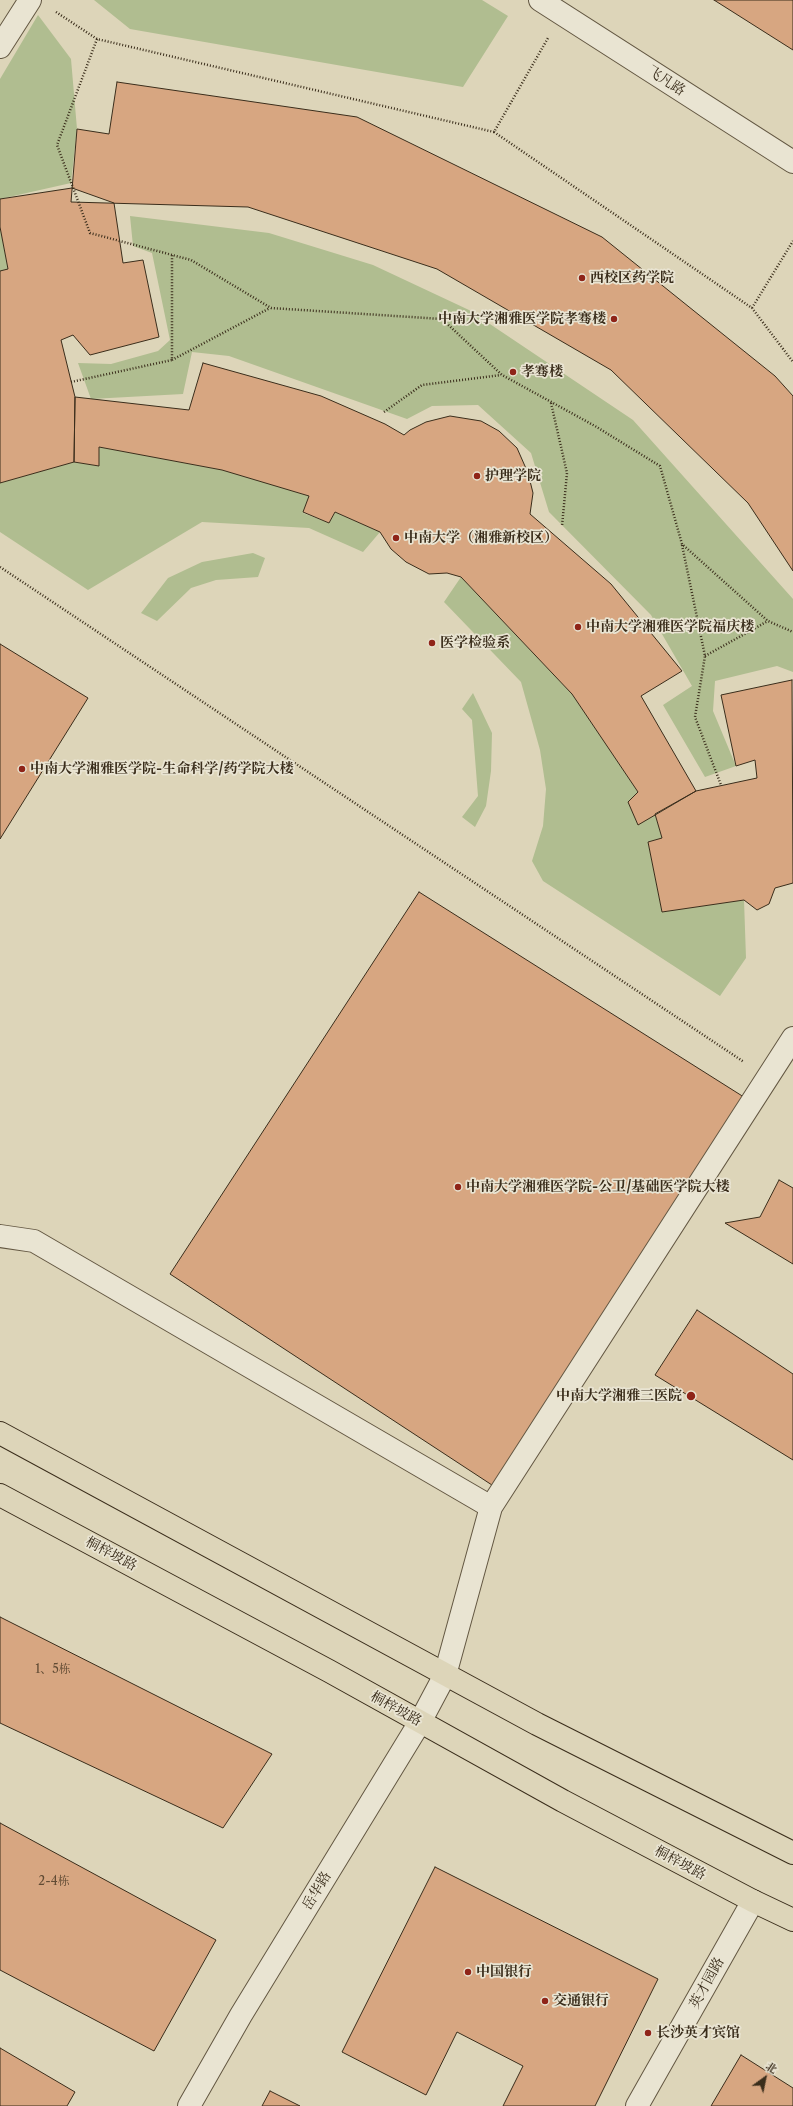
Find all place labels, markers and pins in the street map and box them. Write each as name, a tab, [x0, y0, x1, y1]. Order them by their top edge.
place label: 西校区药学院	[590, 270, 674, 286]
marker: 西校区药学院	[577, 273, 587, 283]
place label: 中南大学湘雅医学院孝骞楼	[438, 311, 606, 327]
marker: 中南大学湘雅医学院孝骞楼	[609, 314, 619, 324]
place label: 孝骞楼	[521, 364, 563, 380]
marker: 孝骞楼	[508, 367, 518, 377]
place label: 护理学院	[485, 468, 541, 484]
marker: 护理学院	[472, 471, 482, 481]
place label: 中南大学（湘雅新校区）	[404, 530, 558, 546]
marker: 中南大学（湘雅新校区）	[391, 533, 401, 543]
place label: 中南大学湘雅医学院福庆楼	[586, 619, 754, 635]
marker: 中南大学湘雅医学院福庆楼	[573, 622, 583, 632]
place label: 医学检验系	[440, 635, 510, 651]
marker: 医学检验系	[427, 638, 437, 648]
place label: 中南大学湘雅医学院-生命科学/药学院大楼	[30, 761, 293, 777]
marker: 中南大学湘雅医学院-生命科学/药学院大楼	[17, 764, 27, 774]
place label: 中南大学湘雅医学院-公卫/基础医学院大楼	[466, 1179, 729, 1195]
marker: 中南大学湘雅医学院-公卫/基础医学院大楼	[453, 1182, 463, 1192]
place label: 中南大学湘雅三医院	[556, 1388, 682, 1404]
marker: 中南大学湘雅三医院	[685, 1390, 697, 1402]
place label: 中国银行	[476, 1964, 532, 1980]
marker: 中国银行	[463, 1967, 473, 1977]
place label: 交通银行	[553, 1993, 609, 2009]
marker: 交通银行	[540, 1996, 550, 2006]
place label: 长沙英才宾馆	[656, 2025, 740, 2041]
marker: 长沙英才宾馆	[643, 2028, 653, 2038]

